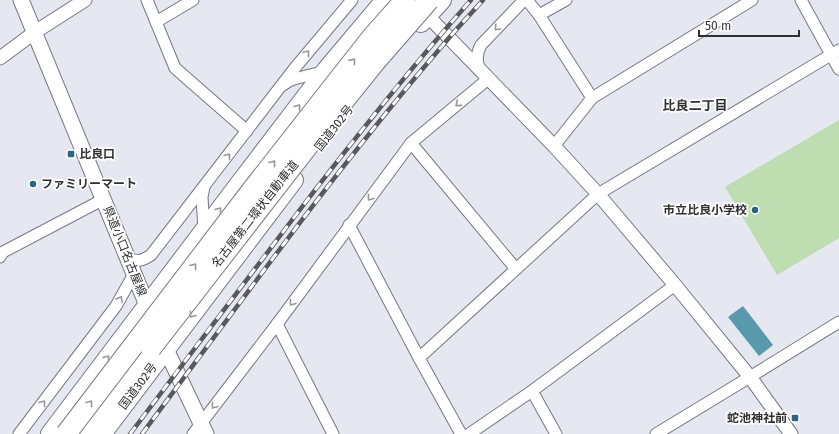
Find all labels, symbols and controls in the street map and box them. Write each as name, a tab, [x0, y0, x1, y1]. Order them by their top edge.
scale bar	[699, 12, 799, 38]
text: 50 m	[705, 19, 731, 33]
one-way arrow	[494, 23, 502, 31]
one-way arrow	[303, 51, 310, 58]
one-way arrow	[349, 58, 356, 65]
district label: 比良二丁目	[662, 98, 728, 113]
one-way arrow	[455, 99, 462, 106]
street label: 国道302号	[312, 102, 356, 154]
one-way arrow	[293, 104, 300, 111]
place label: 比良口	[79, 147, 115, 161]
marker: 比良口	[66, 149, 76, 159]
one-way arrow	[223, 153, 230, 160]
street label: 名古屋第二環状自動車道	[209, 158, 301, 270]
one-way arrow	[268, 160, 276, 167]
place label: ファミリーマート	[41, 177, 137, 191]
marker: ファミリーマート	[28, 179, 38, 189]
one-way arrow	[368, 194, 375, 201]
place label: 市立比良小学校	[663, 203, 747, 217]
street label: 県道小口名古屋線	[101, 204, 149, 298]
marker: 市立比良小学校	[750, 205, 760, 215]
one-way arrow	[214, 207, 221, 214]
one-way arrow	[189, 264, 196, 271]
one-way arrow	[115, 295, 123, 303]
one-way arrow	[290, 298, 297, 305]
one-way arrow	[189, 311, 196, 318]
one-way arrow	[102, 355, 109, 362]
street label: 国道302号	[116, 360, 160, 412]
one-way arrow	[38, 400, 45, 407]
one-way arrow	[85, 400, 92, 407]
one-way arrow	[212, 402, 219, 409]
place label: 蛇池神社前	[727, 411, 787, 425]
marker: 蛇池神社前	[790, 413, 800, 423]

